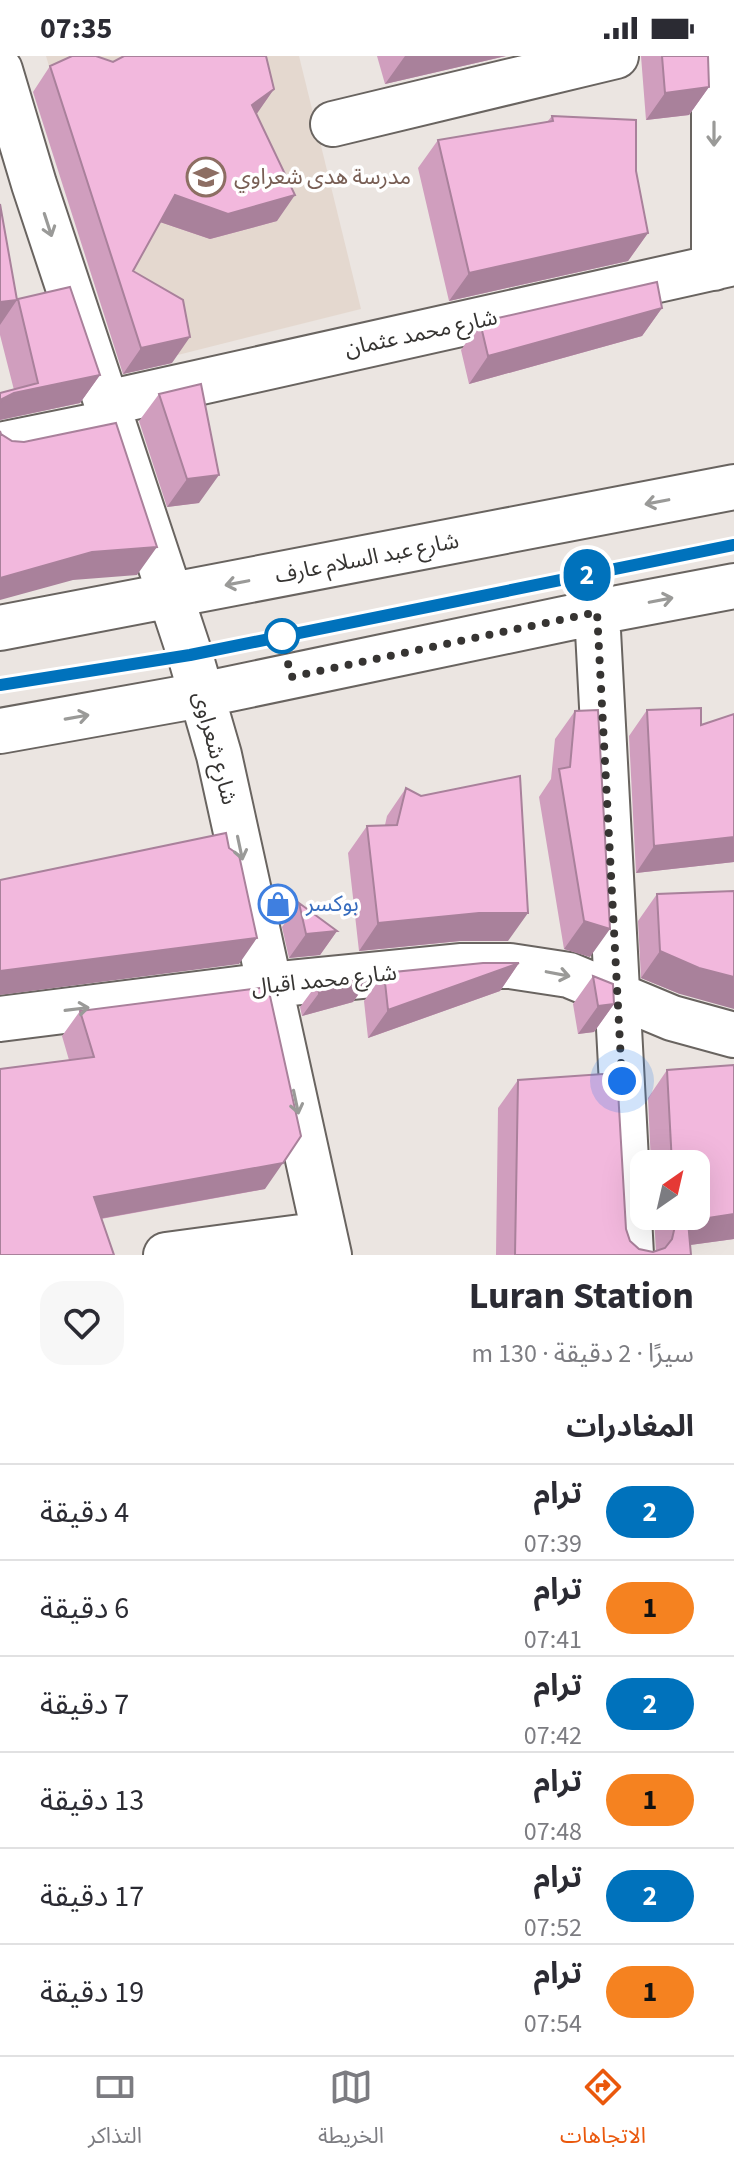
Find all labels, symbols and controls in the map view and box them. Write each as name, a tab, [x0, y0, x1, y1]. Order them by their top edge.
text: 07:35	[40, 7, 112, 50]
one-way arrow	[706, 120, 722, 147]
school or university icon: مدرسة هدى شعراوي	[185, 156, 227, 198]
place label: مدرسة هدى شعراوي	[234, 161, 411, 193]
one-way arrow	[42, 212, 57, 237]
street label: شارع محمد عثمان	[342, 301, 500, 365]
one-way arrow	[645, 495, 671, 510]
street label: شارع عبد السلام عارف	[272, 525, 462, 591]
line badge: 2	[561, 549, 613, 601]
text: 2	[580, 555, 594, 595]
one-way arrow	[225, 576, 250, 591]
one-way arrow	[648, 592, 673, 607]
unlabelled marker	[265, 619, 299, 653]
street label: شارع شعراوى	[185, 688, 245, 808]
one-way arrow	[64, 709, 89, 724]
one-way arrow	[233, 834, 248, 860]
shop icon: بوكسر	[257, 883, 299, 925]
place label: بوكسر	[305, 888, 359, 920]
street label: شارع محمد اقبال	[250, 956, 398, 1004]
one-way arrow	[545, 967, 570, 982]
one-way arrow	[64, 1001, 90, 1016]
your location	[602, 1061, 642, 1101]
one-way arrow	[289, 1089, 304, 1114]
north arrow	[630, 1150, 710, 1230]
map controls	[630, 1150, 710, 1230]
text: Luran Station	[469, 1269, 694, 1323]
button: heart	[40, 1281, 124, 1365]
text: سيرًا · 2 دقيقة · 130 m	[471, 1335, 694, 1372]
text: المغادرات	[566, 1405, 694, 1448]
text: ترام	[534, 1472, 582, 1515]
text: 4 دقيقة	[40, 1491, 129, 1534]
text: 2	[643, 1492, 657, 1532]
text: 07:39	[524, 1525, 582, 1562]
text: ترام	[534, 1568, 582, 1611]
text: 6 دقيقة	[40, 1587, 129, 1630]
text: 1	[643, 1588, 657, 1628]
text: 07:41	[524, 1621, 582, 1658]
text: ترام	[534, 1664, 582, 1707]
text: 7 دقيقة	[40, 1683, 129, 1726]
text: 2	[643, 1684, 657, 1724]
text: 07:42	[524, 1717, 582, 1754]
text: ترام	[534, 1760, 582, 1803]
text: 13 دقيقة	[40, 1779, 144, 1822]
text: 1	[643, 1780, 657, 1820]
text: 07:48	[524, 1813, 582, 1850]
text: ترام	[534, 1856, 582, 1899]
text: 17 دقيقة	[40, 1875, 144, 1918]
text: 2	[643, 1876, 657, 1916]
text: 07:52	[524, 1909, 582, 1946]
text: ترام	[534, 1952, 582, 1995]
text: 19 دقيقة	[40, 1971, 144, 2014]
text: 1	[643, 1972, 657, 2012]
text: 07:54	[524, 2005, 582, 2042]
tab: التذاكر	[88, 2065, 142, 2159]
tab: الخريطة	[318, 2065, 384, 2159]
tab: الاتجاهات	[560, 2065, 646, 2159]

